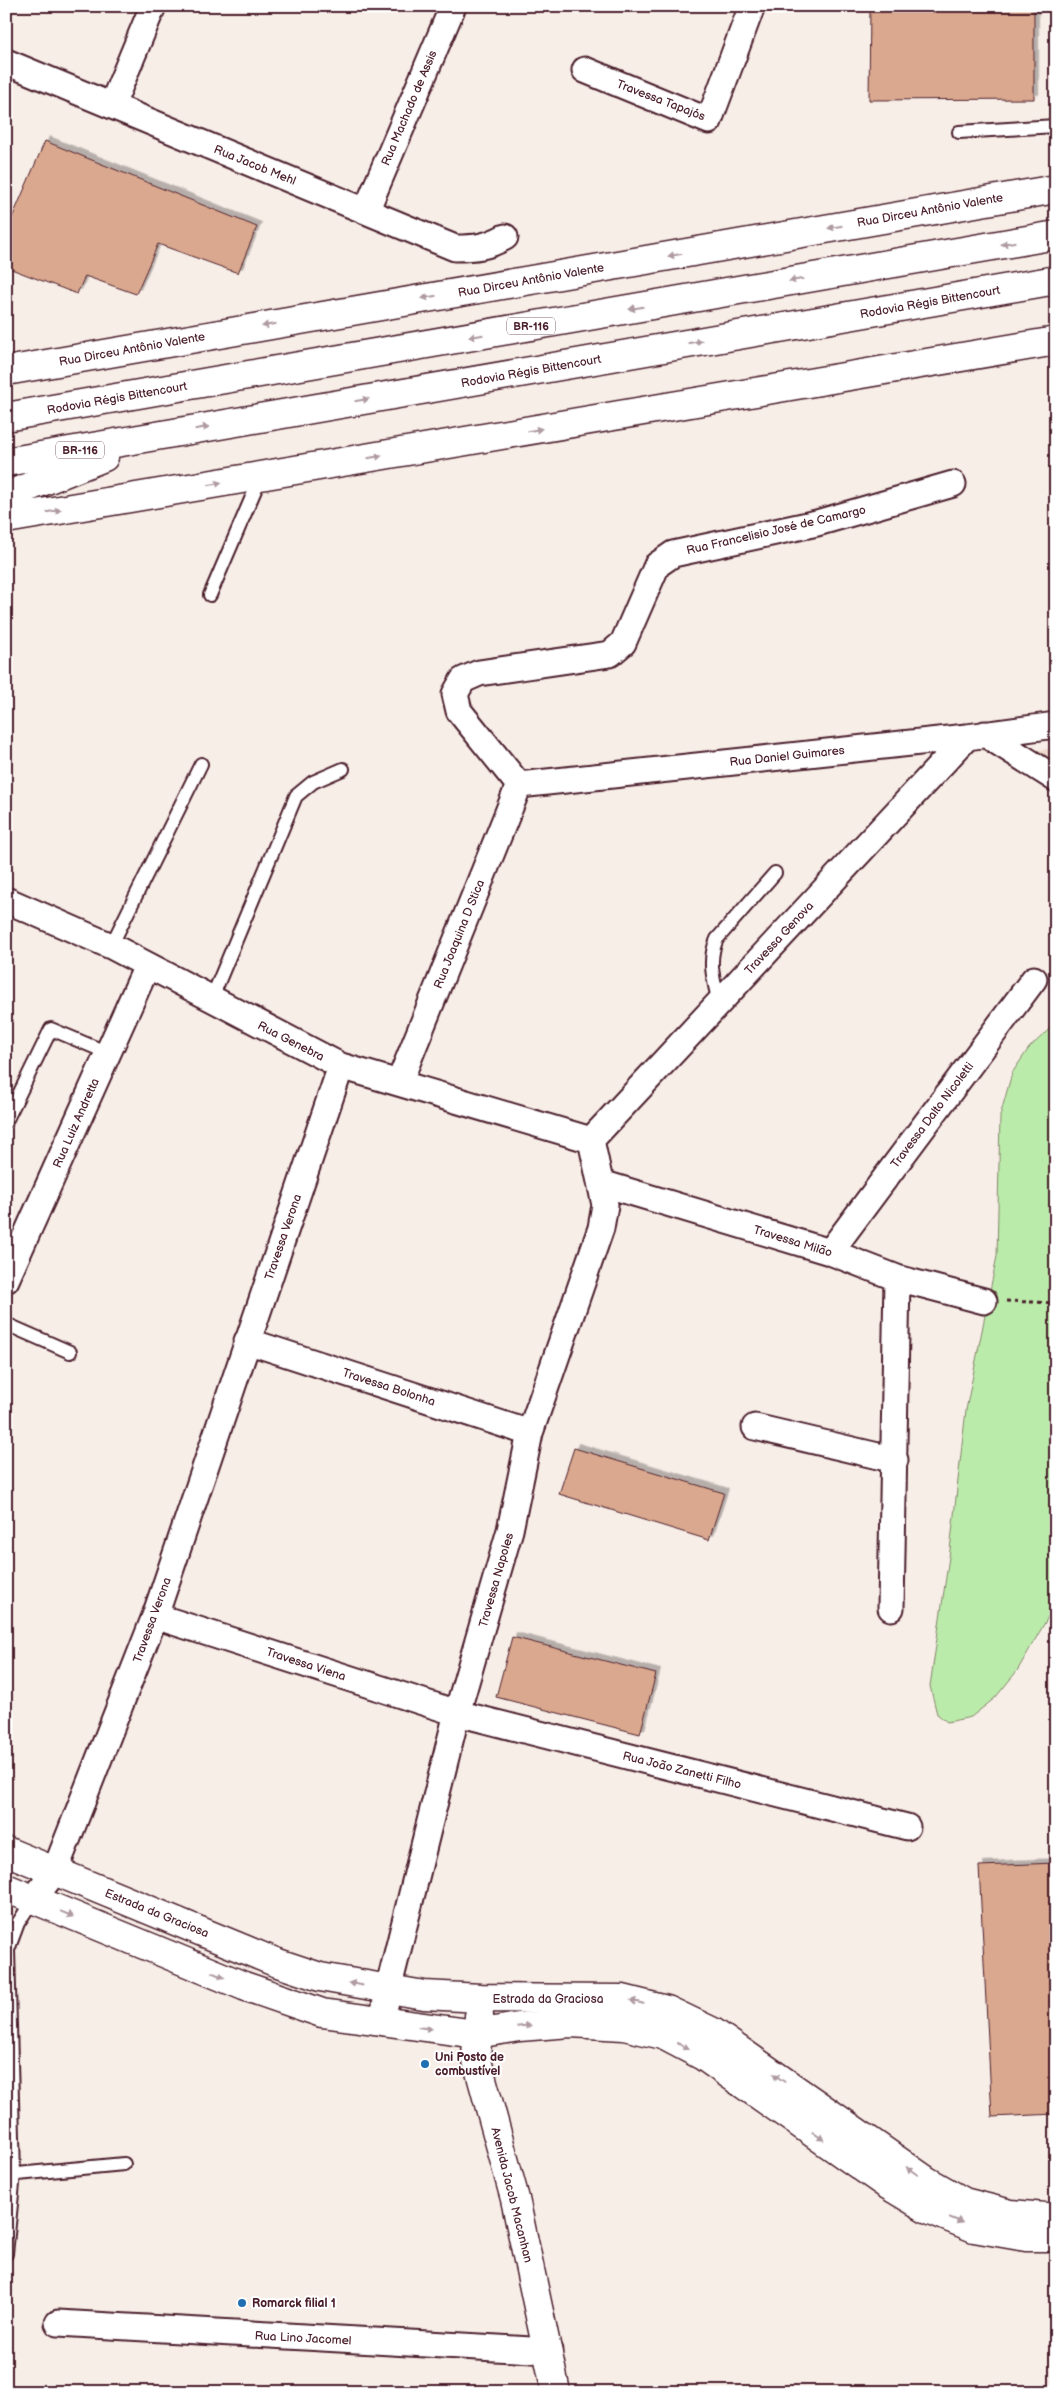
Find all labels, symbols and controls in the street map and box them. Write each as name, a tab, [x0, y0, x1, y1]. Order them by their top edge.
street label: Rua Machado de Assis	[378, 48, 441, 168]
street label: Travessa Tapajós	[614, 77, 707, 124]
street label: Rua Jacob Mehl	[211, 142, 298, 189]
street label: Rua Dirceu Antônio Valente	[856, 190, 1004, 231]
one-way arrow	[827, 223, 843, 231]
one-way arrow	[999, 240, 1015, 248]
one-way arrow	[667, 251, 683, 259]
street label: Rua Dirceu Antônio Valente	[457, 260, 605, 301]
one-way arrow	[788, 277, 804, 285]
street label: Rodovia Régis Bittencourt	[859, 283, 1002, 322]
one-way arrow	[420, 294, 436, 302]
one-way arrow	[627, 304, 643, 312]
road number: BR-116	[507, 318, 555, 334]
one-way arrow	[260, 322, 276, 330]
street label: Rua Dirceu Antônio Valente	[58, 329, 206, 370]
one-way arrow	[467, 332, 483, 340]
one-way arrow	[687, 338, 703, 346]
street label: Rodovia Régis Bittencourt	[460, 352, 603, 391]
street label: Rodovia Régis Bittencourt	[46, 379, 189, 418]
one-way arrow	[354, 396, 370, 404]
one-way arrow	[194, 424, 210, 432]
one-way arrow	[527, 425, 543, 433]
road number: BR-116	[56, 442, 104, 458]
one-way arrow	[367, 452, 383, 460]
one-way arrow	[207, 480, 223, 488]
street label: Rua Francelisio José de Camargo	[685, 502, 867, 558]
one-way arrow	[47, 507, 63, 515]
street label: Rua Daniel Guimares	[729, 743, 845, 770]
street label: Rua Joaquina D Stica	[431, 877, 488, 991]
street label: Travessa Genova	[742, 899, 817, 978]
street label: Rua Genebra	[255, 1018, 327, 1065]
street label: Travessa Dalto Nicoletti	[888, 1059, 977, 1171]
street label: Rua Luiz Andretta	[50, 1076, 103, 1170]
street label: Travessa Verona	[262, 1192, 305, 1282]
street label: Travessa Milão	[752, 1222, 834, 1261]
street label: Travessa Bolonha	[340, 1365, 437, 1410]
street label: Travessa Napoles	[476, 1531, 517, 1629]
street label: Travessa Verona	[130, 1575, 175, 1665]
street label: Travessa Viena	[264, 1645, 348, 1684]
street label: Rua João Zanetti Filho	[621, 1748, 743, 1793]
street label: Estrada da Graciosa	[103, 1886, 211, 1941]
one-way arrow	[60, 1910, 75, 1918]
one-way arrow	[211, 1971, 226, 1979]
one-way arrow	[347, 1979, 363, 1987]
street label: Estrada da Graciosa	[493, 1992, 604, 2007]
one-way arrow	[629, 1998, 644, 2006]
one-way arrow	[517, 2022, 533, 2030]
one-way arrow	[418, 2024, 434, 2032]
one-way arrow	[676, 2042, 690, 2050]
place label: Uni Posto de combustível	[435, 2050, 504, 2079]
marker: Uni Posto de combustível	[419, 2058, 431, 2070]
one-way arrow	[772, 2073, 786, 2083]
street label: Avenida Jacob Macanhan	[487, 2126, 536, 2265]
one-way arrow	[811, 2131, 825, 2141]
one-way arrow	[905, 2166, 919, 2176]
one-way arrow	[949, 2216, 964, 2224]
place label: Romarck filial 1	[252, 2296, 336, 2311]
marker: Romarck filial 1	[236, 2297, 248, 2309]
street label: Rua Lino Jacomel	[254, 2328, 352, 2349]

